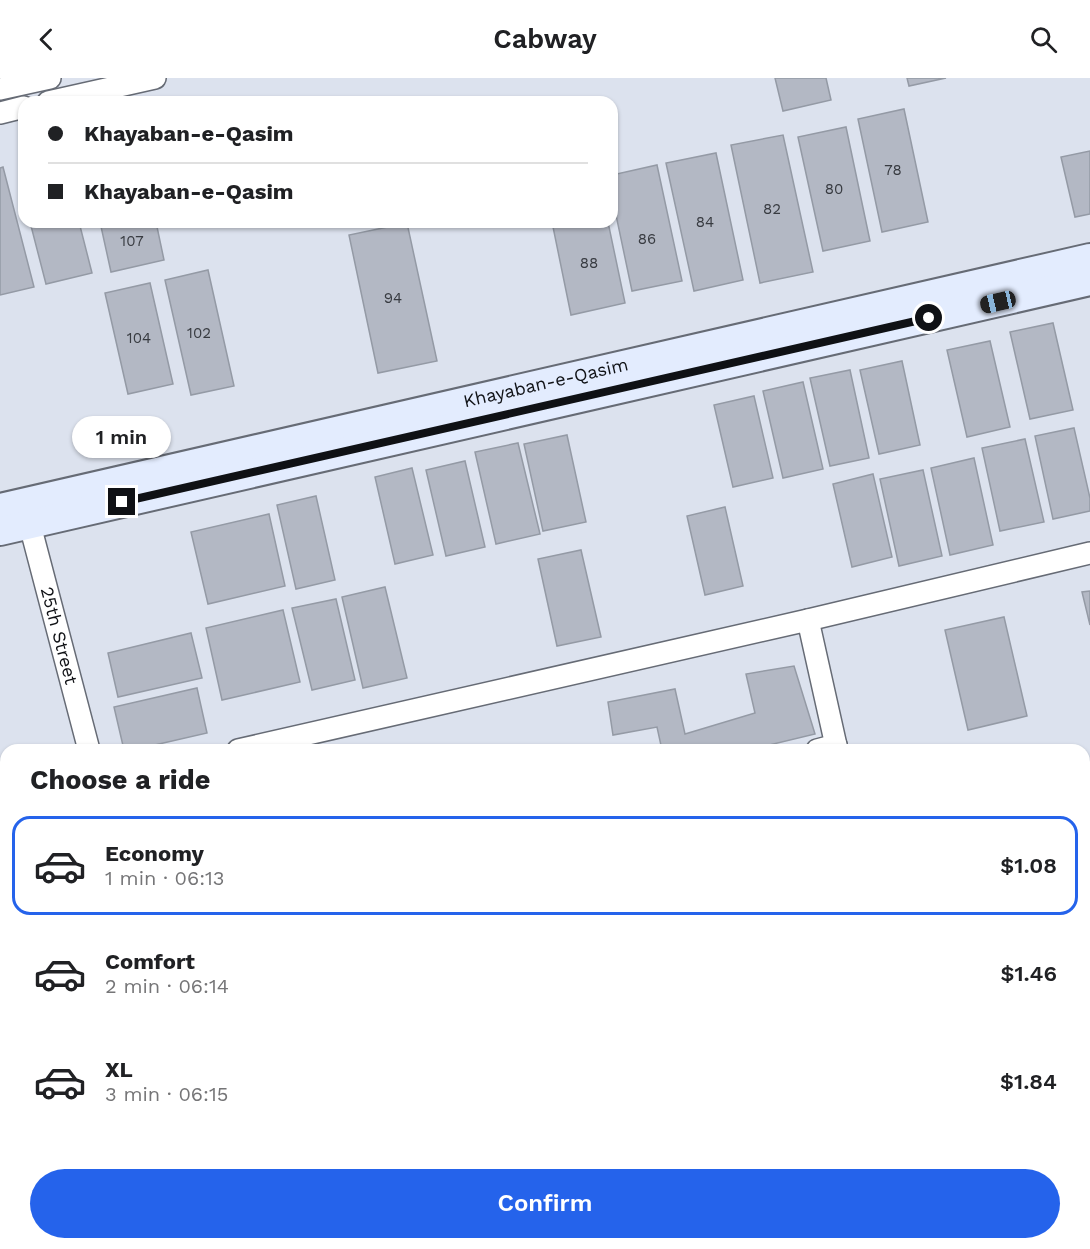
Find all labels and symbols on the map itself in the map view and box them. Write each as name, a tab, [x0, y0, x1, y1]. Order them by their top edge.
house number: 78	[884, 161, 902, 179]
house number: 80	[825, 180, 843, 198]
house number: 82	[763, 200, 781, 218]
house number: 84	[696, 213, 714, 231]
house number: 86	[638, 230, 656, 248]
house number: 107	[120, 232, 144, 250]
house number: 88	[580, 254, 598, 272]
house number: 94	[384, 289, 402, 307]
car	[978, 289, 1018, 315]
route start	[915, 304, 942, 331]
house number: 102	[187, 324, 211, 342]
house number: 104	[127, 329, 151, 347]
street label: Khayaban-e-Qasim	[461, 353, 630, 411]
callout: 1 min	[72, 415, 172, 457]
route end	[108, 488, 135, 515]
street label: 25th Street	[37, 585, 82, 687]

